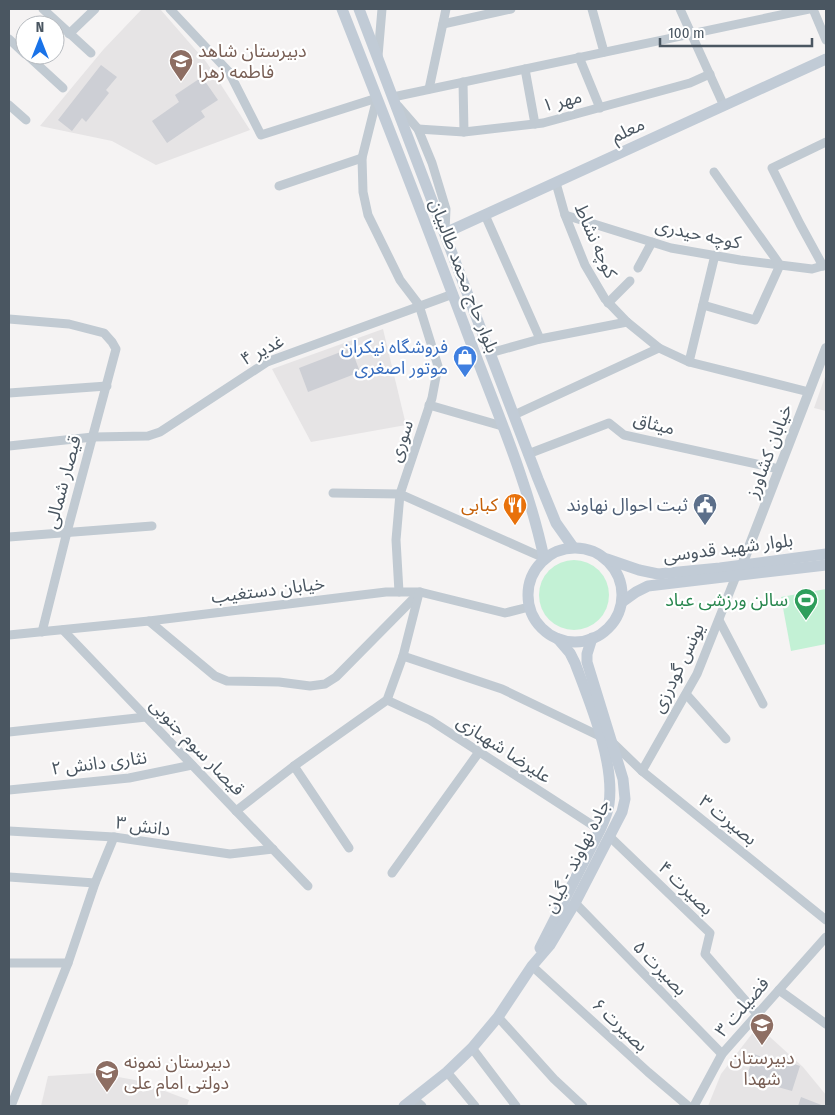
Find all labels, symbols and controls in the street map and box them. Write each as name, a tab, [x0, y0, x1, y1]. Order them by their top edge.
north arrow	[15, 15, 65, 65]
scale bar	[660, 15, 812, 47]
text: N	[36, 19, 44, 36]
text: 100 m	[668, 24, 705, 42]
place label: دبیرستان شاهد فاطمه زهرا	[198, 40, 307, 83]
school or university icon: دبیرستان شاهد فاطمه زهرا	[168, 48, 194, 82]
street label: مهر ۱	[540, 85, 584, 117]
street label: معلم	[608, 113, 649, 149]
street label: بلوار حاج محمد طالبیان	[423, 196, 503, 357]
street label: کوچه نشاط	[570, 200, 622, 282]
street label: کوچه حیدری	[653, 214, 743, 254]
street label: غدیر ۴	[237, 330, 287, 370]
place label: فروشگاه نیکران موتور اصغری	[341, 336, 448, 379]
shop icon: فروشگاه نیکران موتور اصغری	[452, 344, 478, 378]
street label: خیابان کشاورز	[741, 401, 797, 502]
street label: میثاق	[631, 408, 677, 440]
street label: سوری	[384, 417, 418, 465]
street label: قیصار شمالی	[40, 433, 86, 531]
restaurant icon: کبابی	[502, 492, 528, 526]
public building icon: ثبت احوال نهاوند	[692, 492, 718, 526]
place label: کبابی	[461, 494, 499, 516]
place label: ثبت احوال نهاوند	[566, 494, 688, 516]
street label: بلوار شهید قدوسی	[662, 529, 794, 567]
street label: خیابان دستغیب	[210, 572, 326, 608]
sports icon: سالن ورزشی عباد	[793, 587, 819, 621]
place label: سالن ورزشی عباد	[665, 589, 788, 611]
street label: یونس گودرزی	[647, 620, 709, 716]
street label: قیصار سوم جنوبی	[143, 694, 249, 802]
street label: علیرضا شهبازی	[453, 710, 555, 788]
street label: نثاری دانش ۲	[50, 746, 148, 780]
street label: بصیرت ۳	[695, 790, 761, 850]
street label: جاده نهاوند - گیان	[539, 796, 615, 916]
street label: دانش ۳	[114, 811, 172, 841]
street label: بصیرت ۴	[654, 856, 718, 920]
street label: بصیرت ۵	[628, 936, 692, 1000]
street label: فضیلت ۳	[710, 973, 774, 1041]
street label: بصیرت ۶	[588, 994, 652, 1056]
school or university icon: دبیرستان شهدا	[749, 1012, 775, 1046]
place label: دبیرستان شهدا	[729, 1047, 795, 1090]
place label: دبیرستان نمونه دولتی امام علی	[124, 1051, 231, 1097]
school or university icon: دبیرستان نمونه دولتی امام علی	[94, 1059, 120, 1093]

